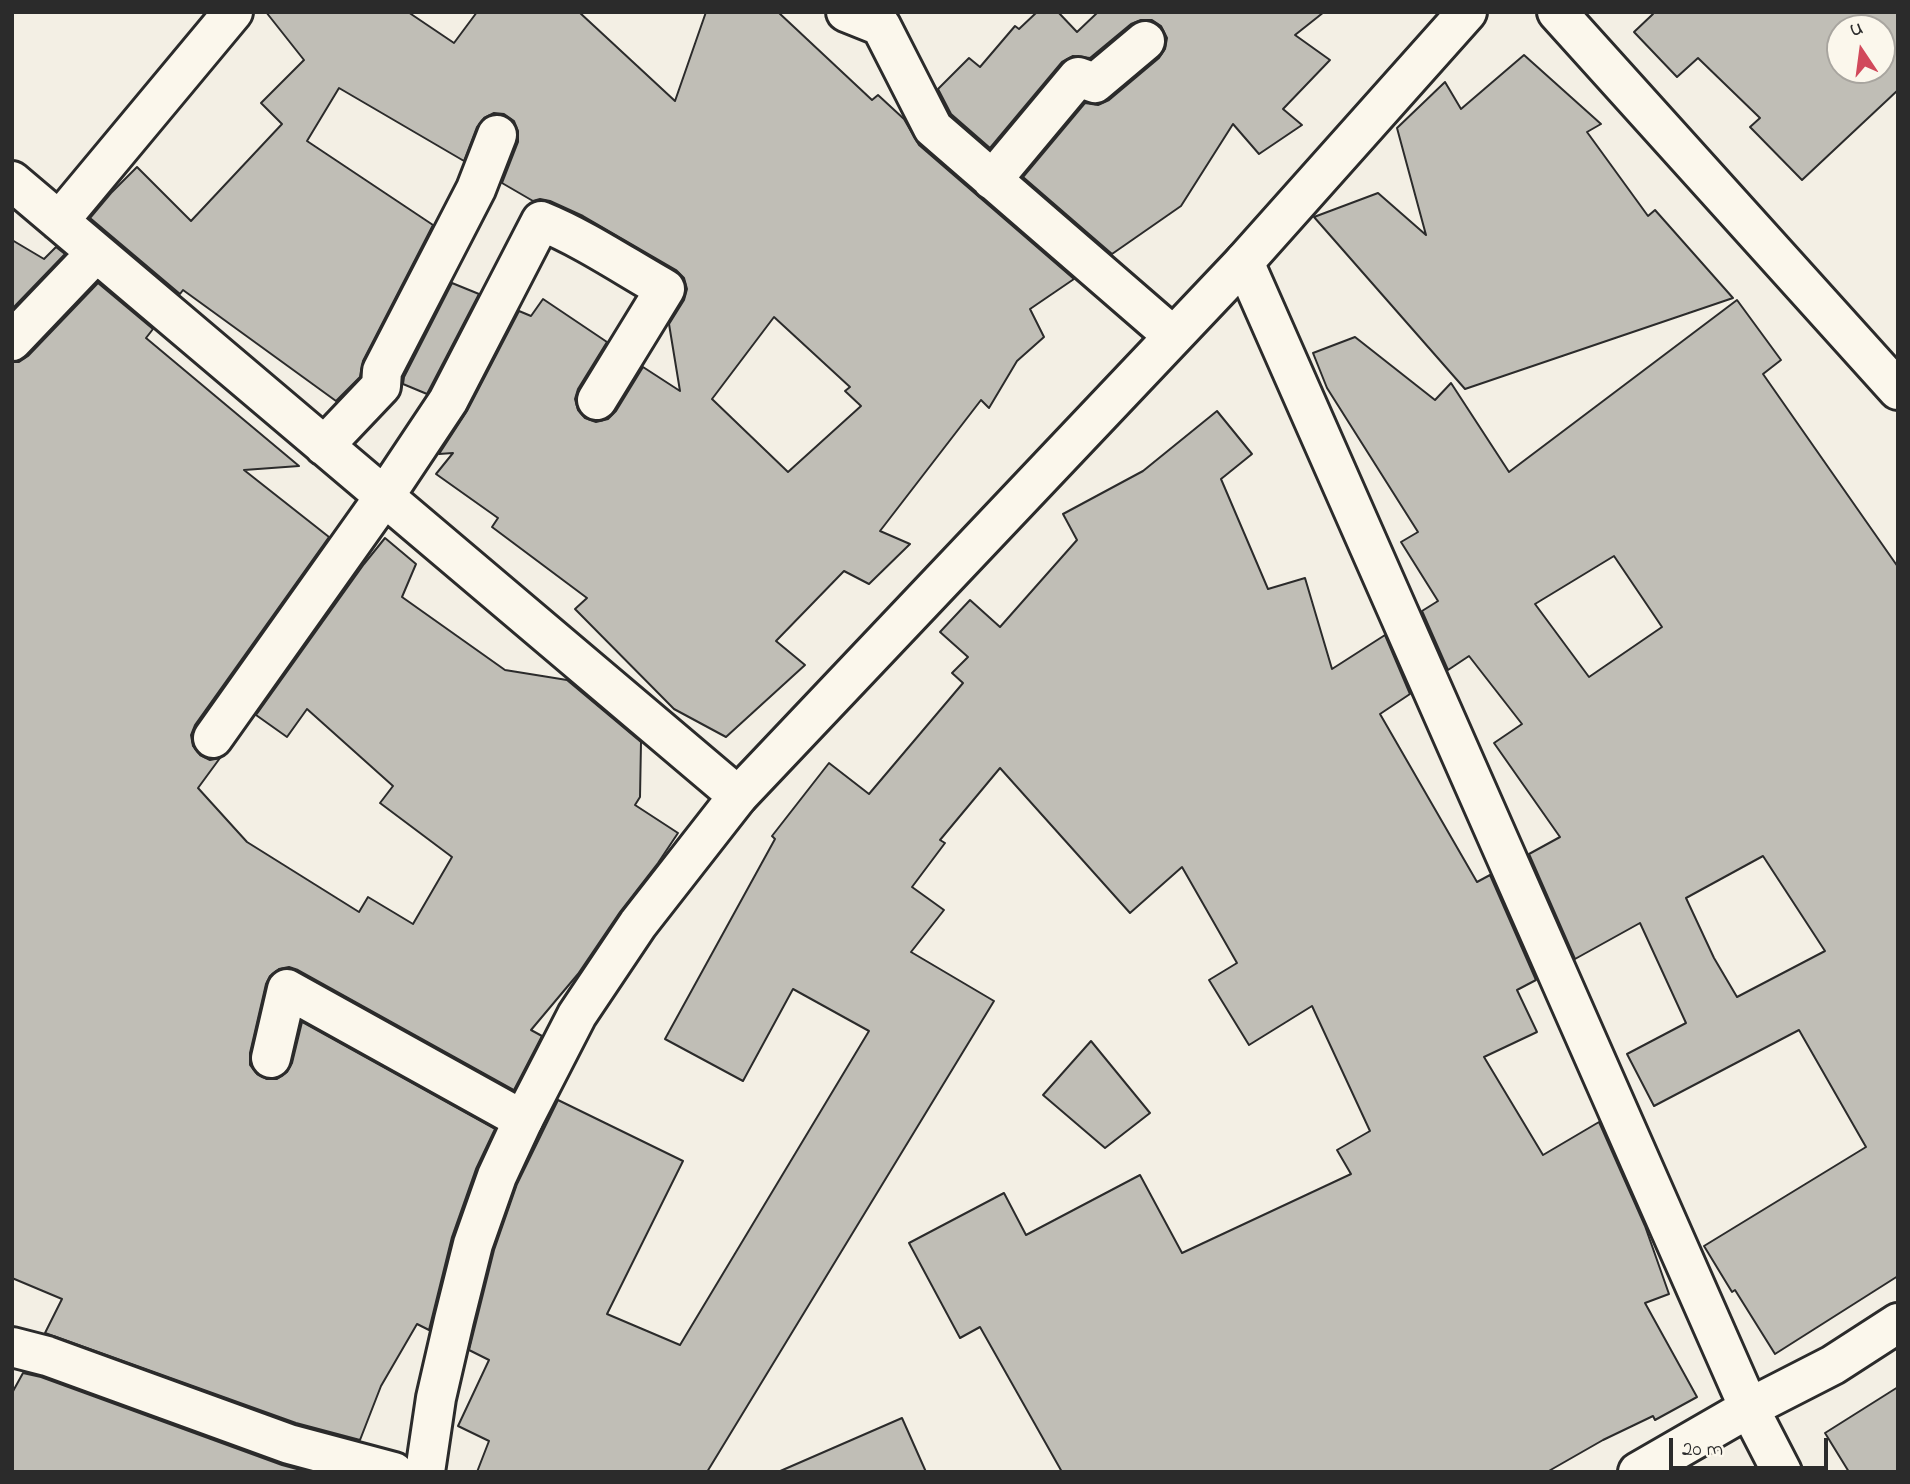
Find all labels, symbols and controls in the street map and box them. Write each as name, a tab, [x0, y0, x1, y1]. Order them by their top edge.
north arrow	[1826, 14, 1896, 84]
text: U	[1848, 15, 1865, 45]
scale bar	[1672, 1424, 1831, 1468]
text: 20 m	[1682, 1435, 1723, 1465]

